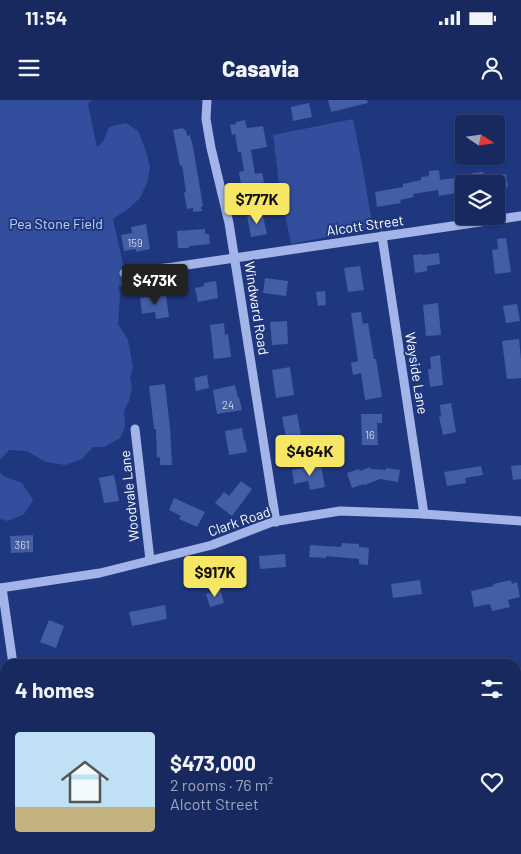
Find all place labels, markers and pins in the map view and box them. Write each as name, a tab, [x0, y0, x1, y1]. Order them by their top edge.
pin: $777K	[222, 182, 292, 225]
pin: $473K	[120, 264, 190, 306]
pin: $464K	[275, 434, 345, 477]
pin: $917K	[180, 556, 250, 598]

